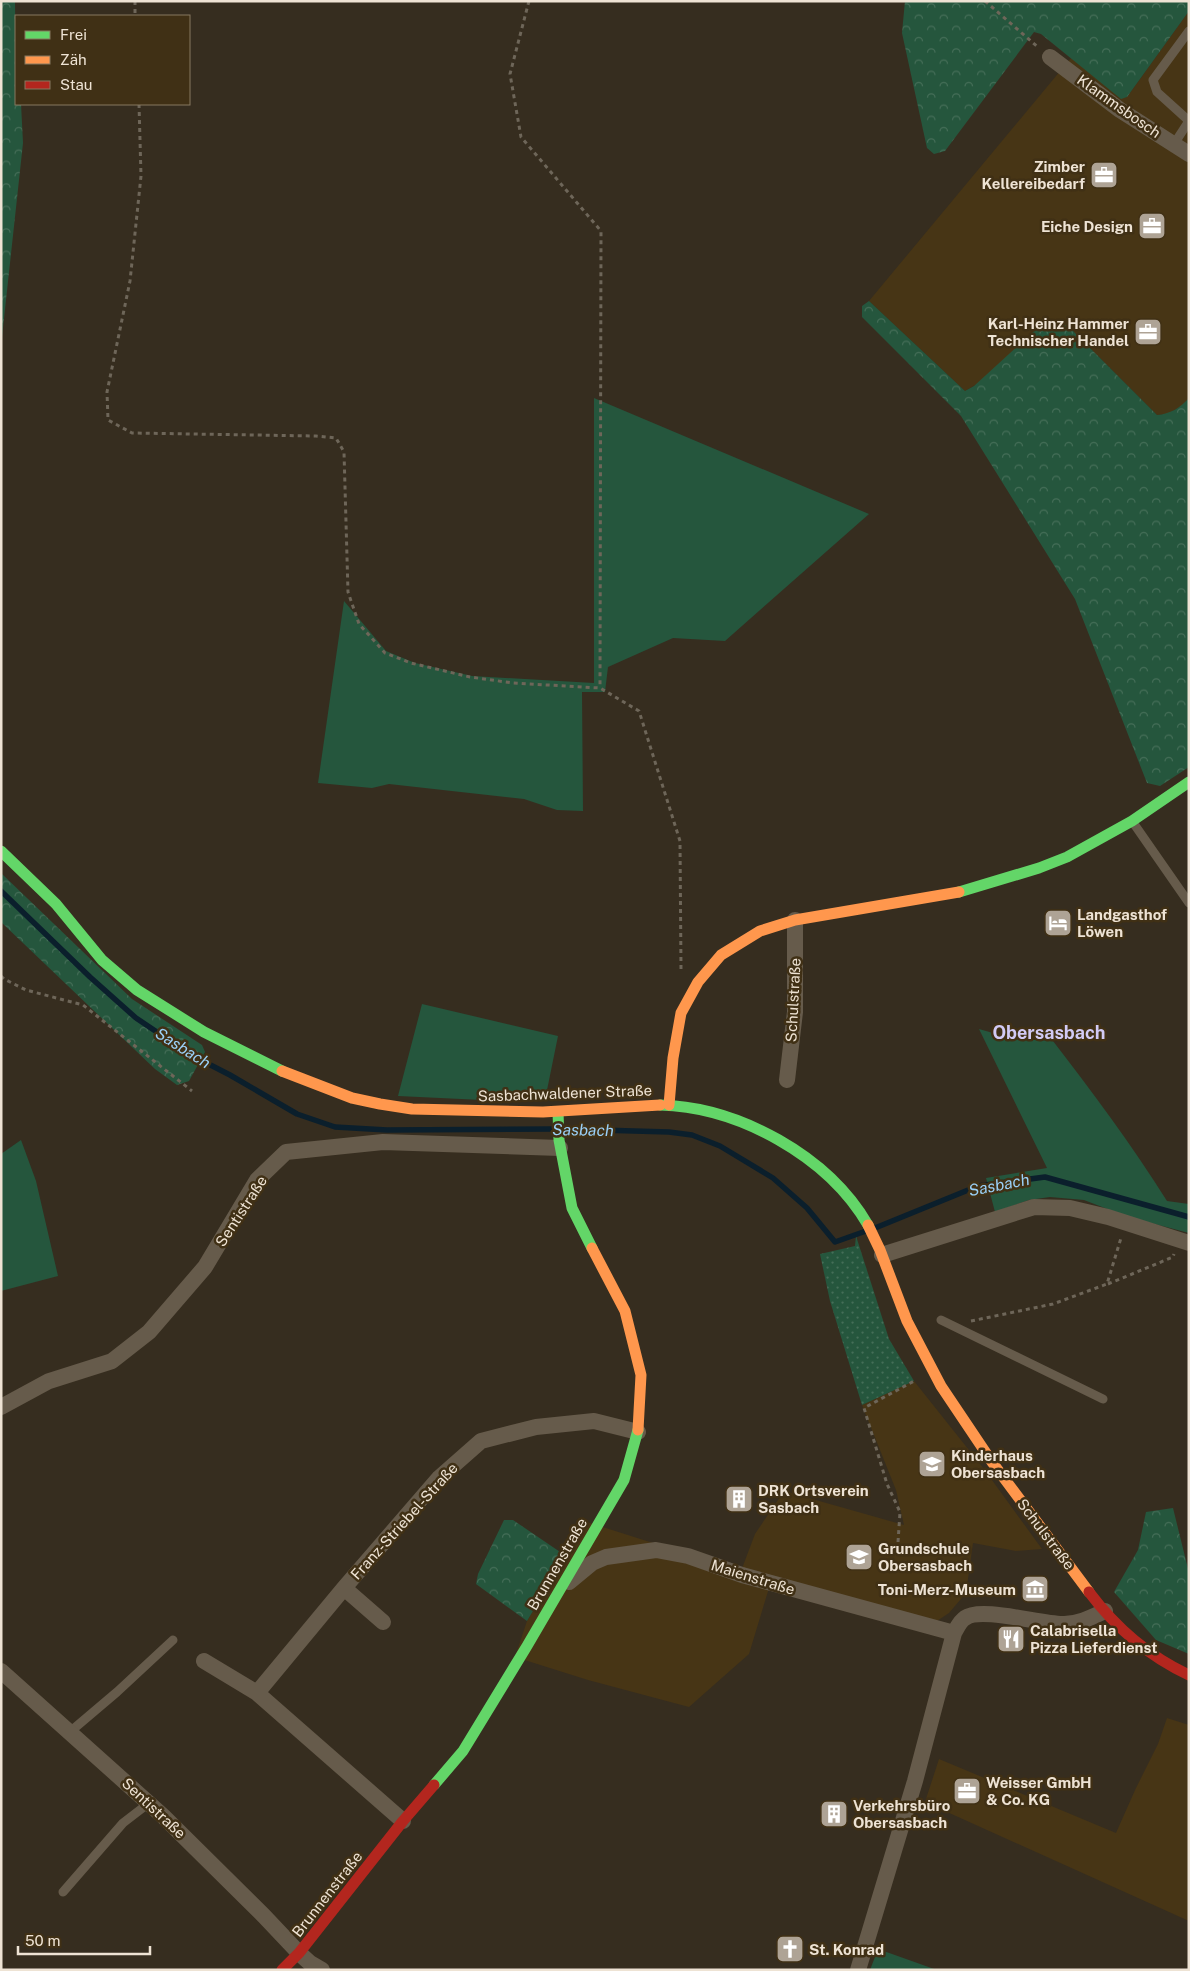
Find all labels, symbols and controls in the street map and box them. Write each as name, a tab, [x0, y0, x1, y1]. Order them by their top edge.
legend	[15, 15, 190, 105]
text: Frei	[60, 26, 87, 43]
text: Zäh	[60, 51, 87, 68]
street label: Klammsbosch	[1074, 71, 1164, 141]
text: Stau	[60, 76, 93, 93]
place label: Zimber Kellereibedarf	[982, 158, 1085, 192]
office icon: Zimber Kellereibedarf	[1089, 160, 1119, 190]
office icon: Eiche Design	[1137, 211, 1167, 241]
place label: Eiche Design	[1041, 218, 1133, 235]
place label: Karl-Heinz Hammer Technischer Handel	[988, 315, 1129, 349]
office icon: Karl-Heinz Hammer Technischer Handel	[1133, 317, 1163, 347]
place label: Landgasthof Löwen	[1077, 906, 1167, 940]
hotel icon: Landgasthof Löwen	[1043, 908, 1073, 938]
street label: Schulstraße	[782, 957, 804, 1043]
district label: Obersasbach	[993, 1022, 1105, 1043]
water label: Sasbach	[152, 1024, 214, 1072]
street label: Sasbachwaldener Straße	[478, 1081, 652, 1105]
water label: Sasbach	[552, 1120, 614, 1140]
water label: Sasbach	[967, 1170, 1031, 1200]
street label: Sentistraße	[212, 1172, 270, 1250]
place label: Kinderhaus Obersasbach	[951, 1447, 1045, 1481]
school or university icon: Kinderhaus Obersasbach	[917, 1449, 947, 1479]
street label: Franz-Striebel-Straße	[347, 1459, 461, 1583]
place label: DRK Ortsverein Sasbach	[758, 1482, 869, 1516]
building icon: DRK Ortsverein Sasbach	[724, 1484, 754, 1514]
street label: Schulstraße	[1014, 1495, 1078, 1573]
street label: Brunnenstraße	[524, 1515, 590, 1613]
place label: Grundschule Obersasbach	[878, 1540, 972, 1574]
school or university icon: Grundschule Obersasbach	[844, 1542, 874, 1572]
street label: Maienstraße	[709, 1556, 797, 1598]
museum icon: Toni-Merz-Museum	[1020, 1574, 1050, 1604]
place label: Toni-Merz-Museum	[878, 1581, 1016, 1598]
place label: Calabrisella Pizza Lieferdienst	[1030, 1622, 1158, 1656]
restaurant icon: Calabrisella Pizza Lieferdienst	[996, 1624, 1026, 1654]
street label: Sentistraße	[119, 1774, 189, 1842]
place label: Weisser GmbH & Co. KG	[986, 1774, 1092, 1808]
office icon: Weisser GmbH & Co. KG	[952, 1776, 982, 1806]
place label: Verkehrsbüro Obersasbach	[853, 1797, 951, 1831]
building icon: Verkehrsbüro Obersasbach	[819, 1799, 849, 1829]
street label: Brunnenstraße	[288, 1848, 366, 1940]
scale bar	[18, 1924, 150, 1956]
text: 50 m	[25, 1932, 60, 1949]
church icon: St. Konrad	[775, 1934, 805, 1964]
place label: St. Konrad	[809, 1941, 884, 1958]

